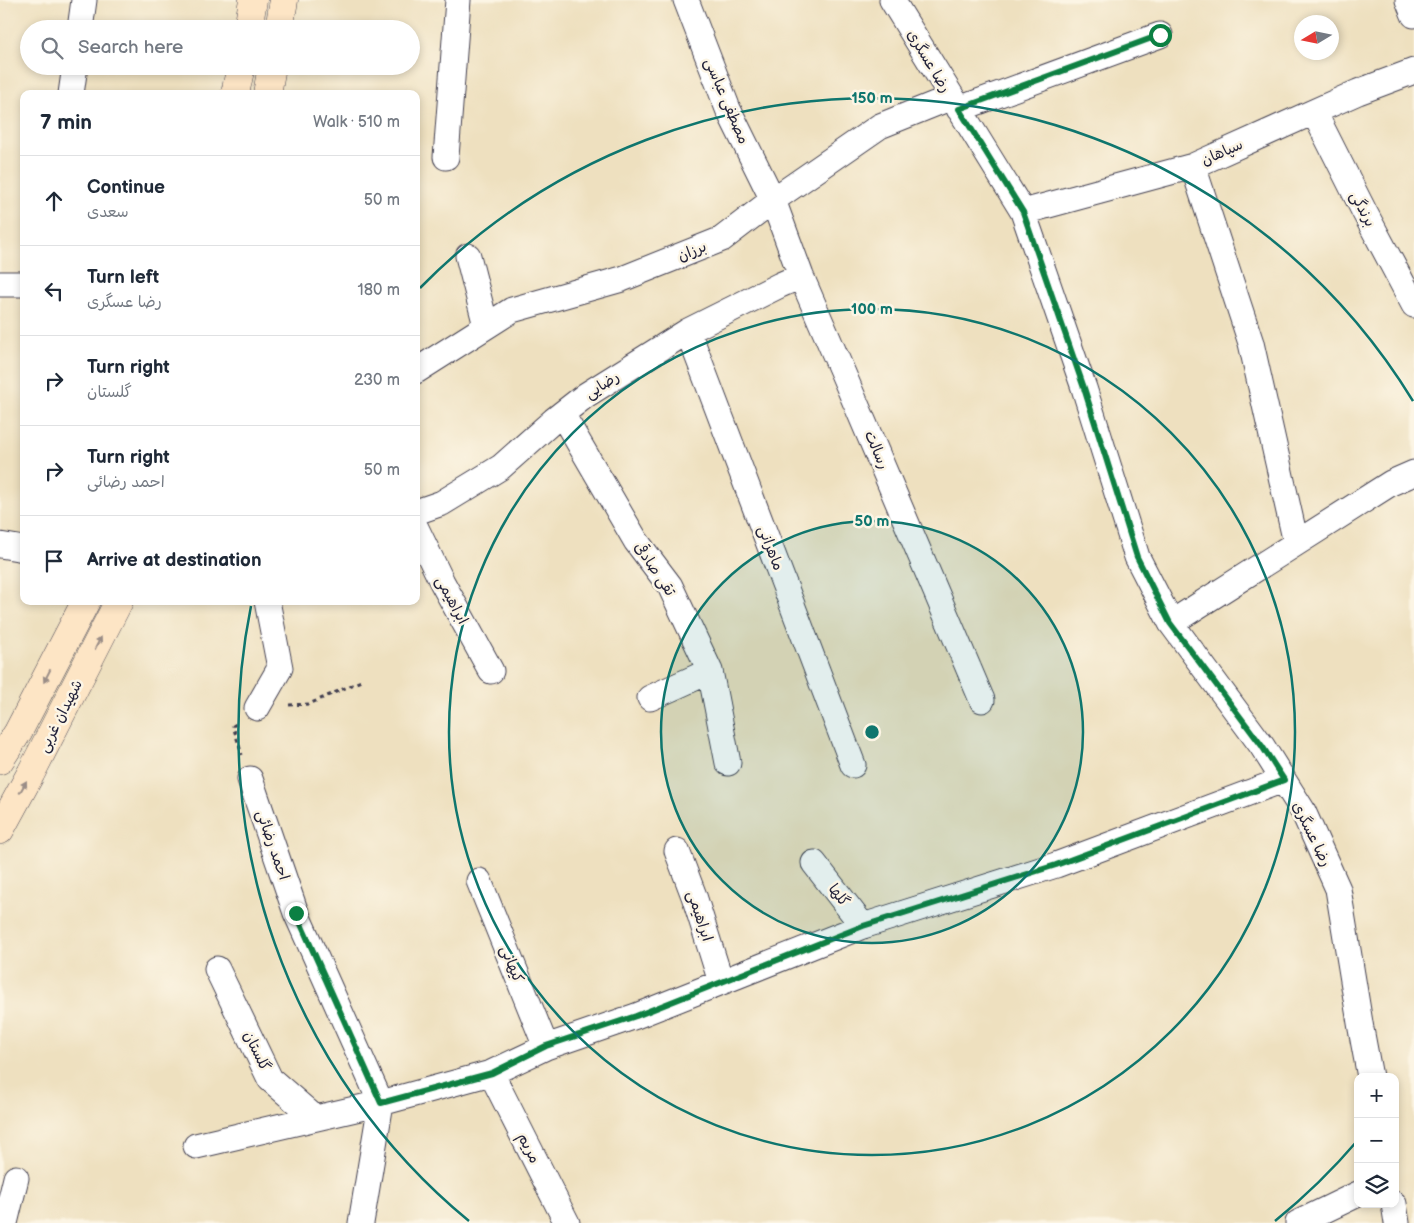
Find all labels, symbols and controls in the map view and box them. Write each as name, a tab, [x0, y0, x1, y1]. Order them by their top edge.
north arrow	[1294, 15, 1339, 60]
search box	[20, 20, 420, 75]
route start	[1149, 24, 1172, 47]
street label: رضا عسگری	[902, 26, 955, 96]
icon: search	[38, 34, 66, 62]
text: Search here	[78, 36, 183, 59]
street label: مصطفی عباسی	[700, 55, 753, 147]
text: 150 m	[851, 89, 893, 108]
text: 7 min	[40, 110, 92, 135]
text: Walk · 510 m	[313, 113, 400, 132]
street label: سپاهان	[1198, 135, 1246, 170]
text: Continue	[87, 176, 165, 199]
icon: ahead	[40, 187, 68, 215]
street label: برندگی	[1346, 188, 1379, 230]
text: 50 m	[364, 191, 400, 210]
text: سعدی	[87, 203, 129, 222]
street label: برزان	[675, 237, 709, 266]
text: Turn left	[87, 266, 159, 289]
icon: left	[40, 277, 68, 305]
text: 180 m	[358, 281, 400, 300]
text: رضا عسگری	[87, 293, 162, 312]
text: 100 m	[851, 300, 893, 319]
text: Turn right	[87, 356, 170, 379]
icon: right	[40, 367, 68, 395]
street label: رضایی	[581, 367, 623, 404]
text: 230 m	[354, 371, 400, 390]
text: گلستان	[87, 383, 132, 402]
street label: رسالت	[860, 428, 893, 472]
text: Turn right	[87, 446, 170, 469]
icon: right	[40, 457, 68, 485]
text: 50 m	[364, 461, 400, 480]
text: احمد رضائی	[87, 473, 165, 492]
text: 50 m	[855, 512, 890, 531]
street label: ماهرانی	[753, 523, 788, 573]
street label: تقی صادقی	[630, 538, 682, 600]
icon: arrive	[40, 547, 68, 575]
text: Arrive at destination	[87, 549, 262, 572]
street label: ابراهیمی	[431, 573, 472, 628]
one-way arrow	[94, 635, 102, 650]
one-way arrow	[43, 669, 51, 683]
street label: شهیدان غربی	[34, 677, 87, 756]
centre of rings	[863, 723, 881, 741]
one-way arrow	[19, 780, 28, 794]
street label: رضا عسگری	[1288, 799, 1335, 870]
street label: احمد رضائی	[252, 808, 293, 883]
street label: گلها	[824, 880, 853, 911]
street label: ابراهیمی	[682, 888, 717, 944]
route end	[285, 902, 308, 925]
street label: کیهانی	[496, 943, 528, 986]
street label: گلستان	[239, 1028, 274, 1074]
map controls	[1354, 1073, 1399, 1208]
button: +	[1354, 1073, 1399, 1118]
button: −	[1354, 1118, 1399, 1163]
street label: مریم	[511, 1130, 544, 1168]
button: layers	[1354, 1163, 1399, 1208]

